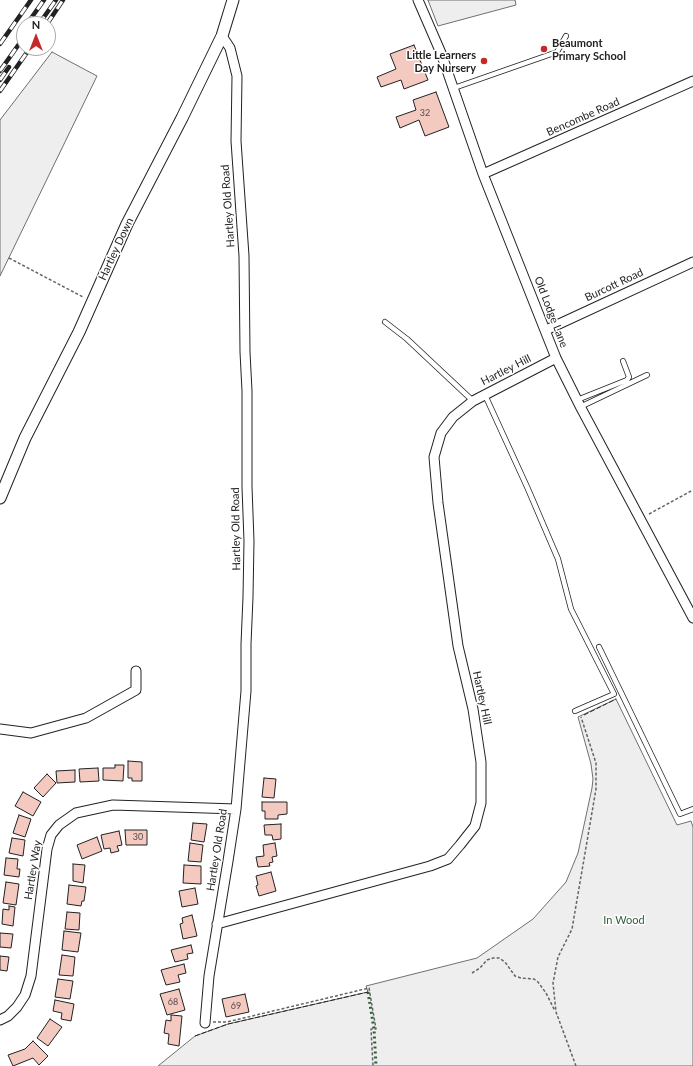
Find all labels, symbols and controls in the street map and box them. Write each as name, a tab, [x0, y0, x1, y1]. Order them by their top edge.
north arrow	[16, 16, 56, 56]
text: N	[32, 18, 40, 31]
place label: Beaumont Primary School	[552, 36, 626, 62]
marker: Beaumont Primary School	[539, 44, 549, 54]
place label: Little Learners Day Nursery	[406, 48, 476, 74]
marker: Little Learners Day Nursery	[479, 56, 489, 66]
street label: Bencombe Road	[544, 95, 622, 139]
house number: 32	[420, 108, 430, 118]
street label: Hartley Old Road	[219, 164, 237, 248]
street label: Hartley Down	[96, 216, 136, 282]
street label: Burcott Road	[583, 266, 645, 304]
street label: Old Lodge Lane	[531, 275, 571, 349]
street label: Hartley Hill	[479, 352, 533, 388]
street label: Hartley Old Road	[229, 487, 243, 571]
street label: Hartley Hill	[470, 670, 494, 726]
street label: Hartley Old Road	[204, 808, 230, 892]
house number: 30	[133, 832, 143, 842]
street label: Hartley Way	[22, 839, 44, 901]
park label: In Wood	[603, 913, 645, 927]
house number: 68	[168, 997, 178, 1007]
house number: 69	[231, 1001, 241, 1011]

